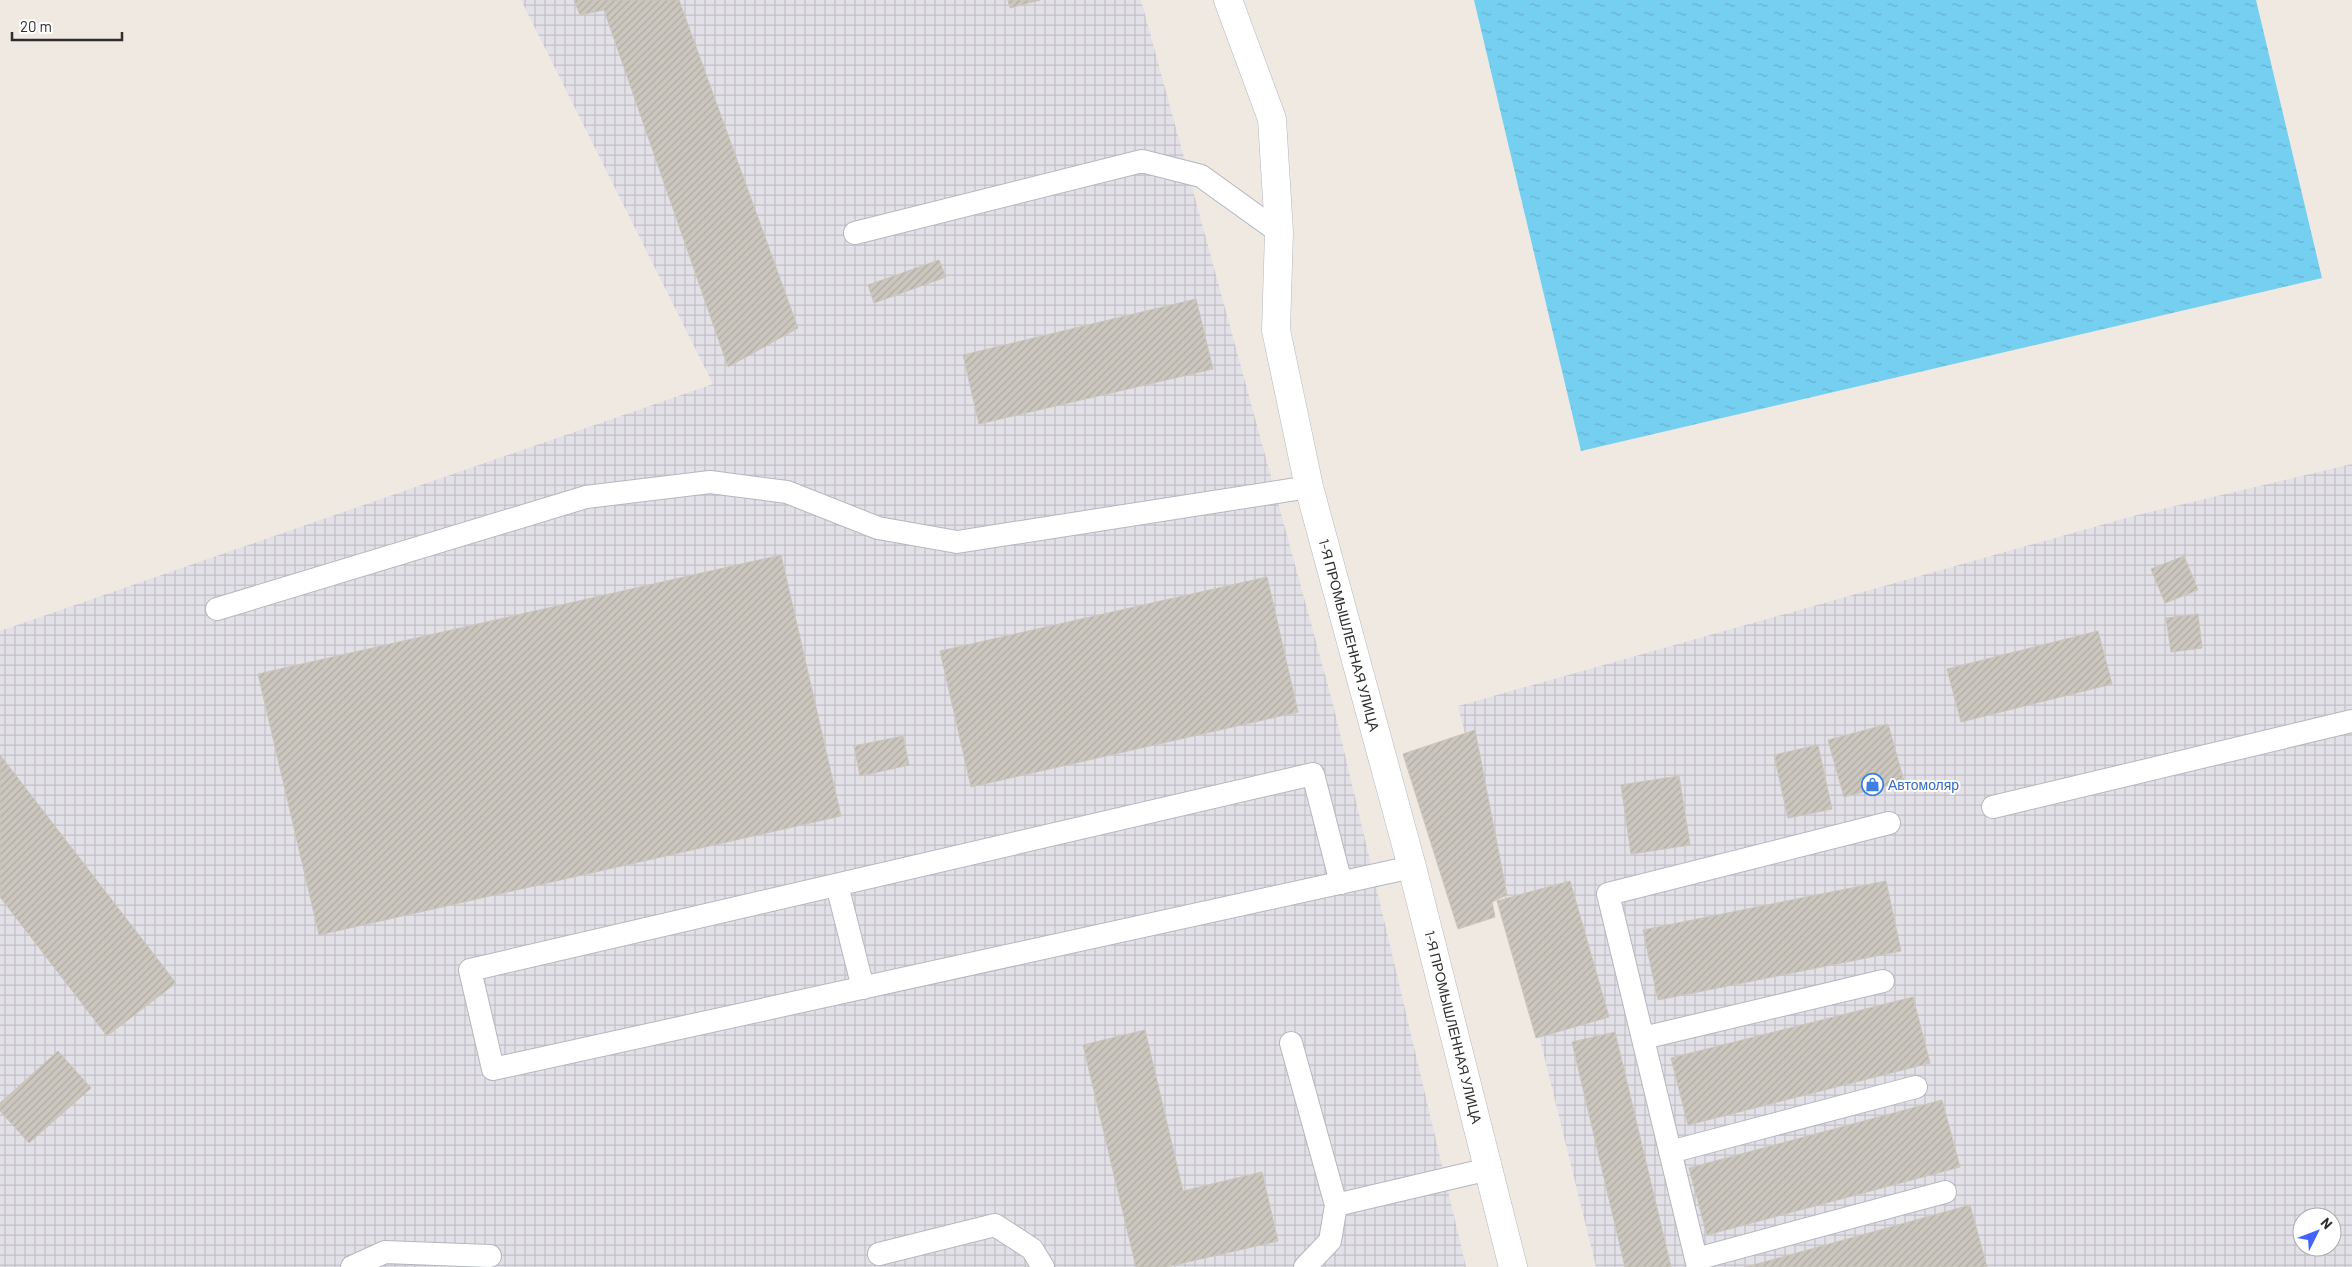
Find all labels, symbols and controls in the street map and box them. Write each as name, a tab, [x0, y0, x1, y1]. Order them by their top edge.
scale bar	[12, 10, 122, 42]
text: 20 m	[20, 17, 52, 35]
street label: 1-Я ПРОМЫШЛЕННАЯ УЛИЦА	[1316, 537, 1384, 734]
shop icon: Автомоляр	[1860, 773, 1884, 797]
place label: Автомоляр	[1888, 776, 1959, 793]
street label: 1-Я ПРОМЫШЛЕННАЯ УЛИЦА	[1421, 928, 1486, 1126]
north arrow	[2292, 1207, 2342, 1257]
text: N	[2318, 1214, 2336, 1232]

